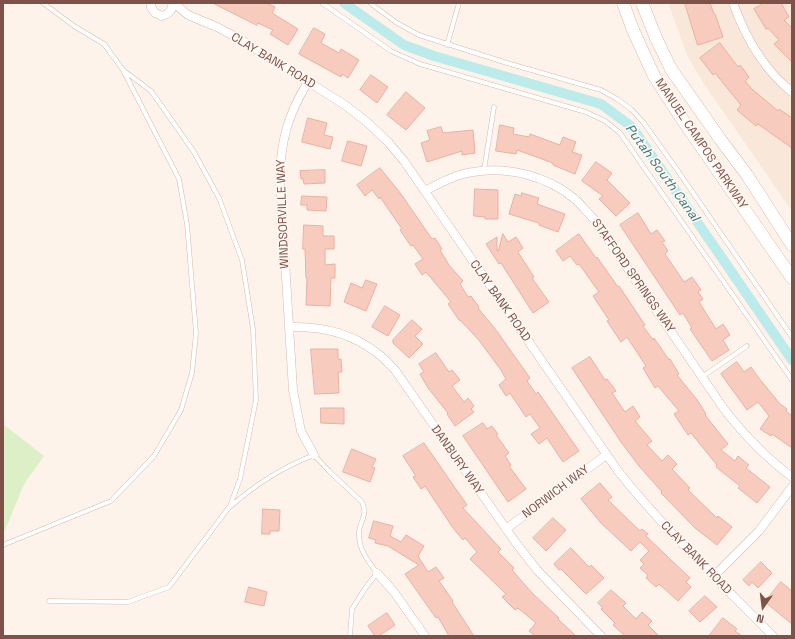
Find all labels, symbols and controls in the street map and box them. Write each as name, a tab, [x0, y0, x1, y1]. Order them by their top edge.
street label: CLAY BANK ROAD	[228, 30, 318, 92]
street label: MANUEL CAMPOS PARKWAY	[652, 76, 750, 212]
water label: Putah South Canal	[622, 121, 702, 225]
street label: WINDSORVILLE WAY	[274, 159, 292, 269]
street label: STAFFORD SPRINGS WAY	[588, 216, 678, 336]
street label: CLAY BANK ROAD	[467, 258, 533, 344]
street label: DANBURY WAY	[428, 423, 486, 497]
street label: NORWICH WAY	[520, 462, 592, 522]
street label: CLAY BANK ROAD	[657, 518, 735, 598]
north arrow	[743, 587, 783, 627]
text: N	[755, 611, 765, 626]

